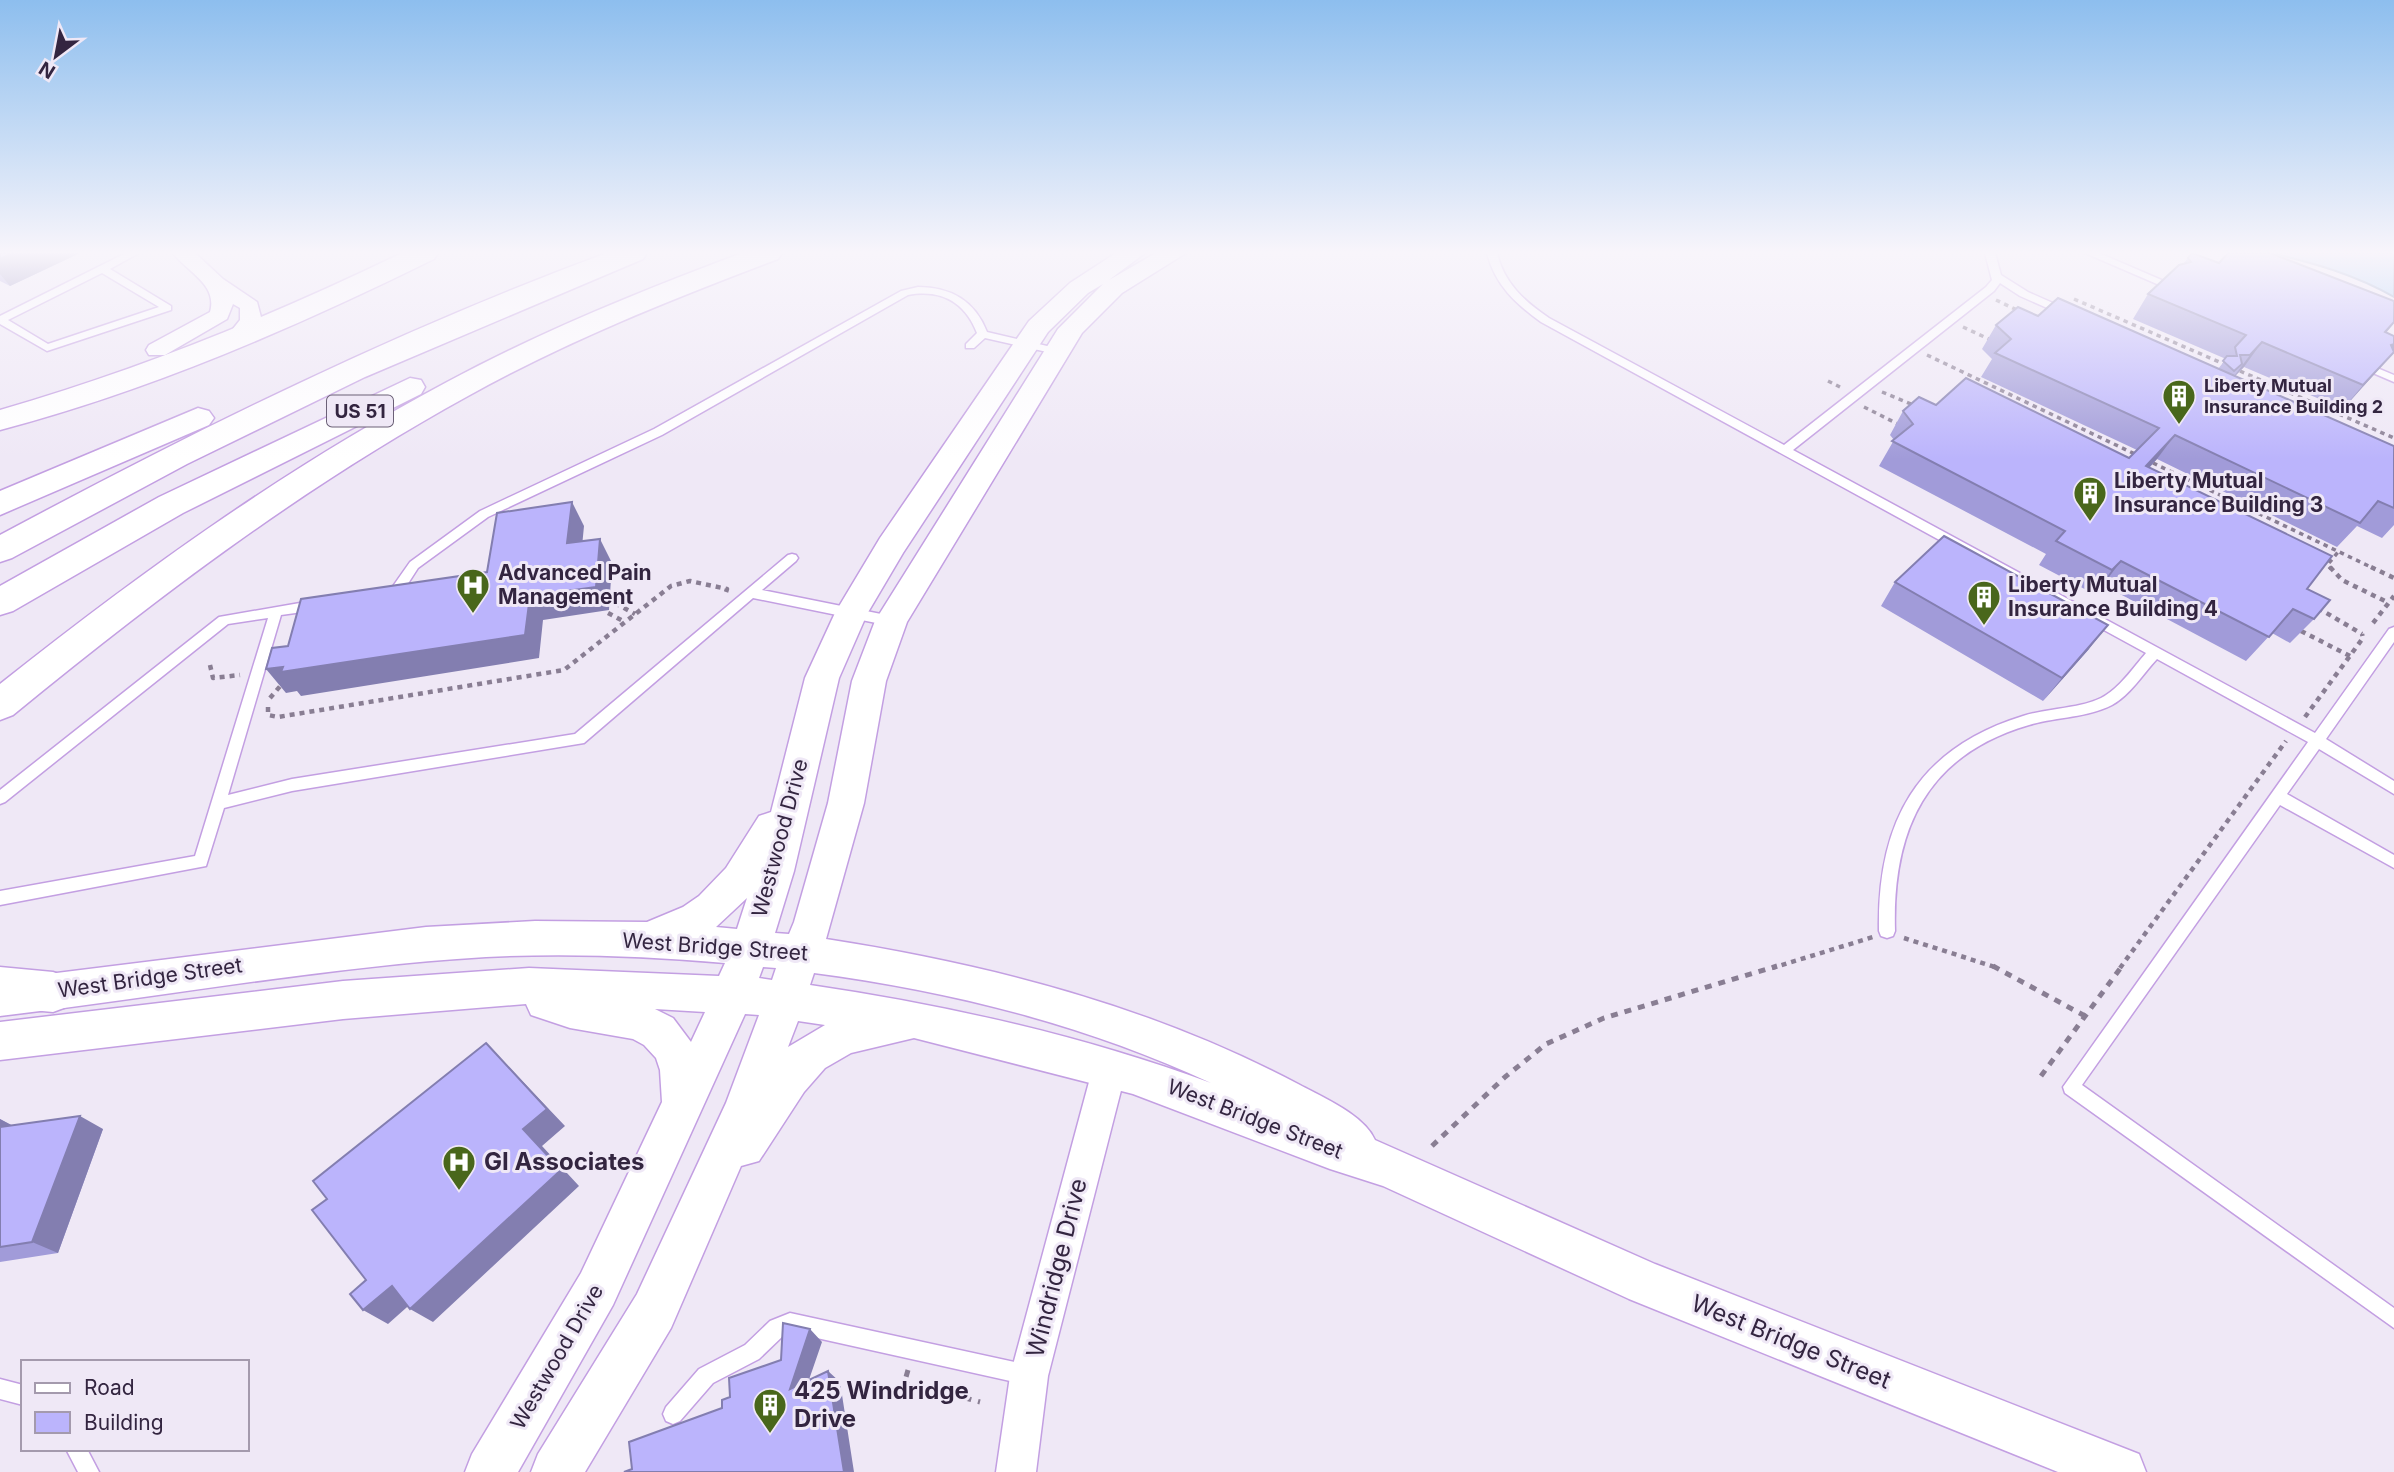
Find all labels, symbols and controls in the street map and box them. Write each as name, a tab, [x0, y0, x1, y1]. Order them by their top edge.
north arrow	[21, 21, 91, 91]
text: N	[35, 56, 59, 84]
place label: Liberty Mutual Insurance Building 2	[2204, 375, 2383, 417]
building icon: Liberty Mutual Insurance Building 2	[2160, 377, 2198, 426]
road number: US 51	[327, 396, 393, 426]
place label: Liberty Mutual Insurance Building 3	[2114, 468, 2323, 517]
building icon: Liberty Mutual Insurance Building 3	[2071, 474, 2109, 523]
place label: Advanced Pain Management	[498, 560, 652, 609]
hospital icon: Advanced Pain Management	[454, 566, 492, 615]
place label: Liberty Mutual Insurance Building 4	[2008, 572, 2218, 621]
building icon: Liberty Mutual Insurance Building 4	[1965, 578, 2003, 627]
street label: Westwood Drive	[746, 756, 813, 920]
street label: West Bridge Street	[621, 928, 809, 965]
street label: West Bridge Street	[56, 952, 244, 1003]
street label: West Bridge Street	[1164, 1074, 1347, 1164]
hospital icon: GI Associates	[440, 1143, 478, 1192]
place label: GI Associates	[484, 1147, 645, 1176]
street label: Windridge Drive	[1020, 1175, 1093, 1360]
street label: Westwood Drive	[505, 1280, 608, 1434]
street label: West Bridge Street	[1687, 1288, 1895, 1395]
legend	[21, 1360, 248, 1451]
text: Road	[84, 1375, 135, 1400]
place label: 425 Windridge Drive	[794, 1376, 969, 1433]
building icon: 425 Windridge Drive	[751, 1386, 789, 1435]
text: Building	[84, 1410, 164, 1435]

